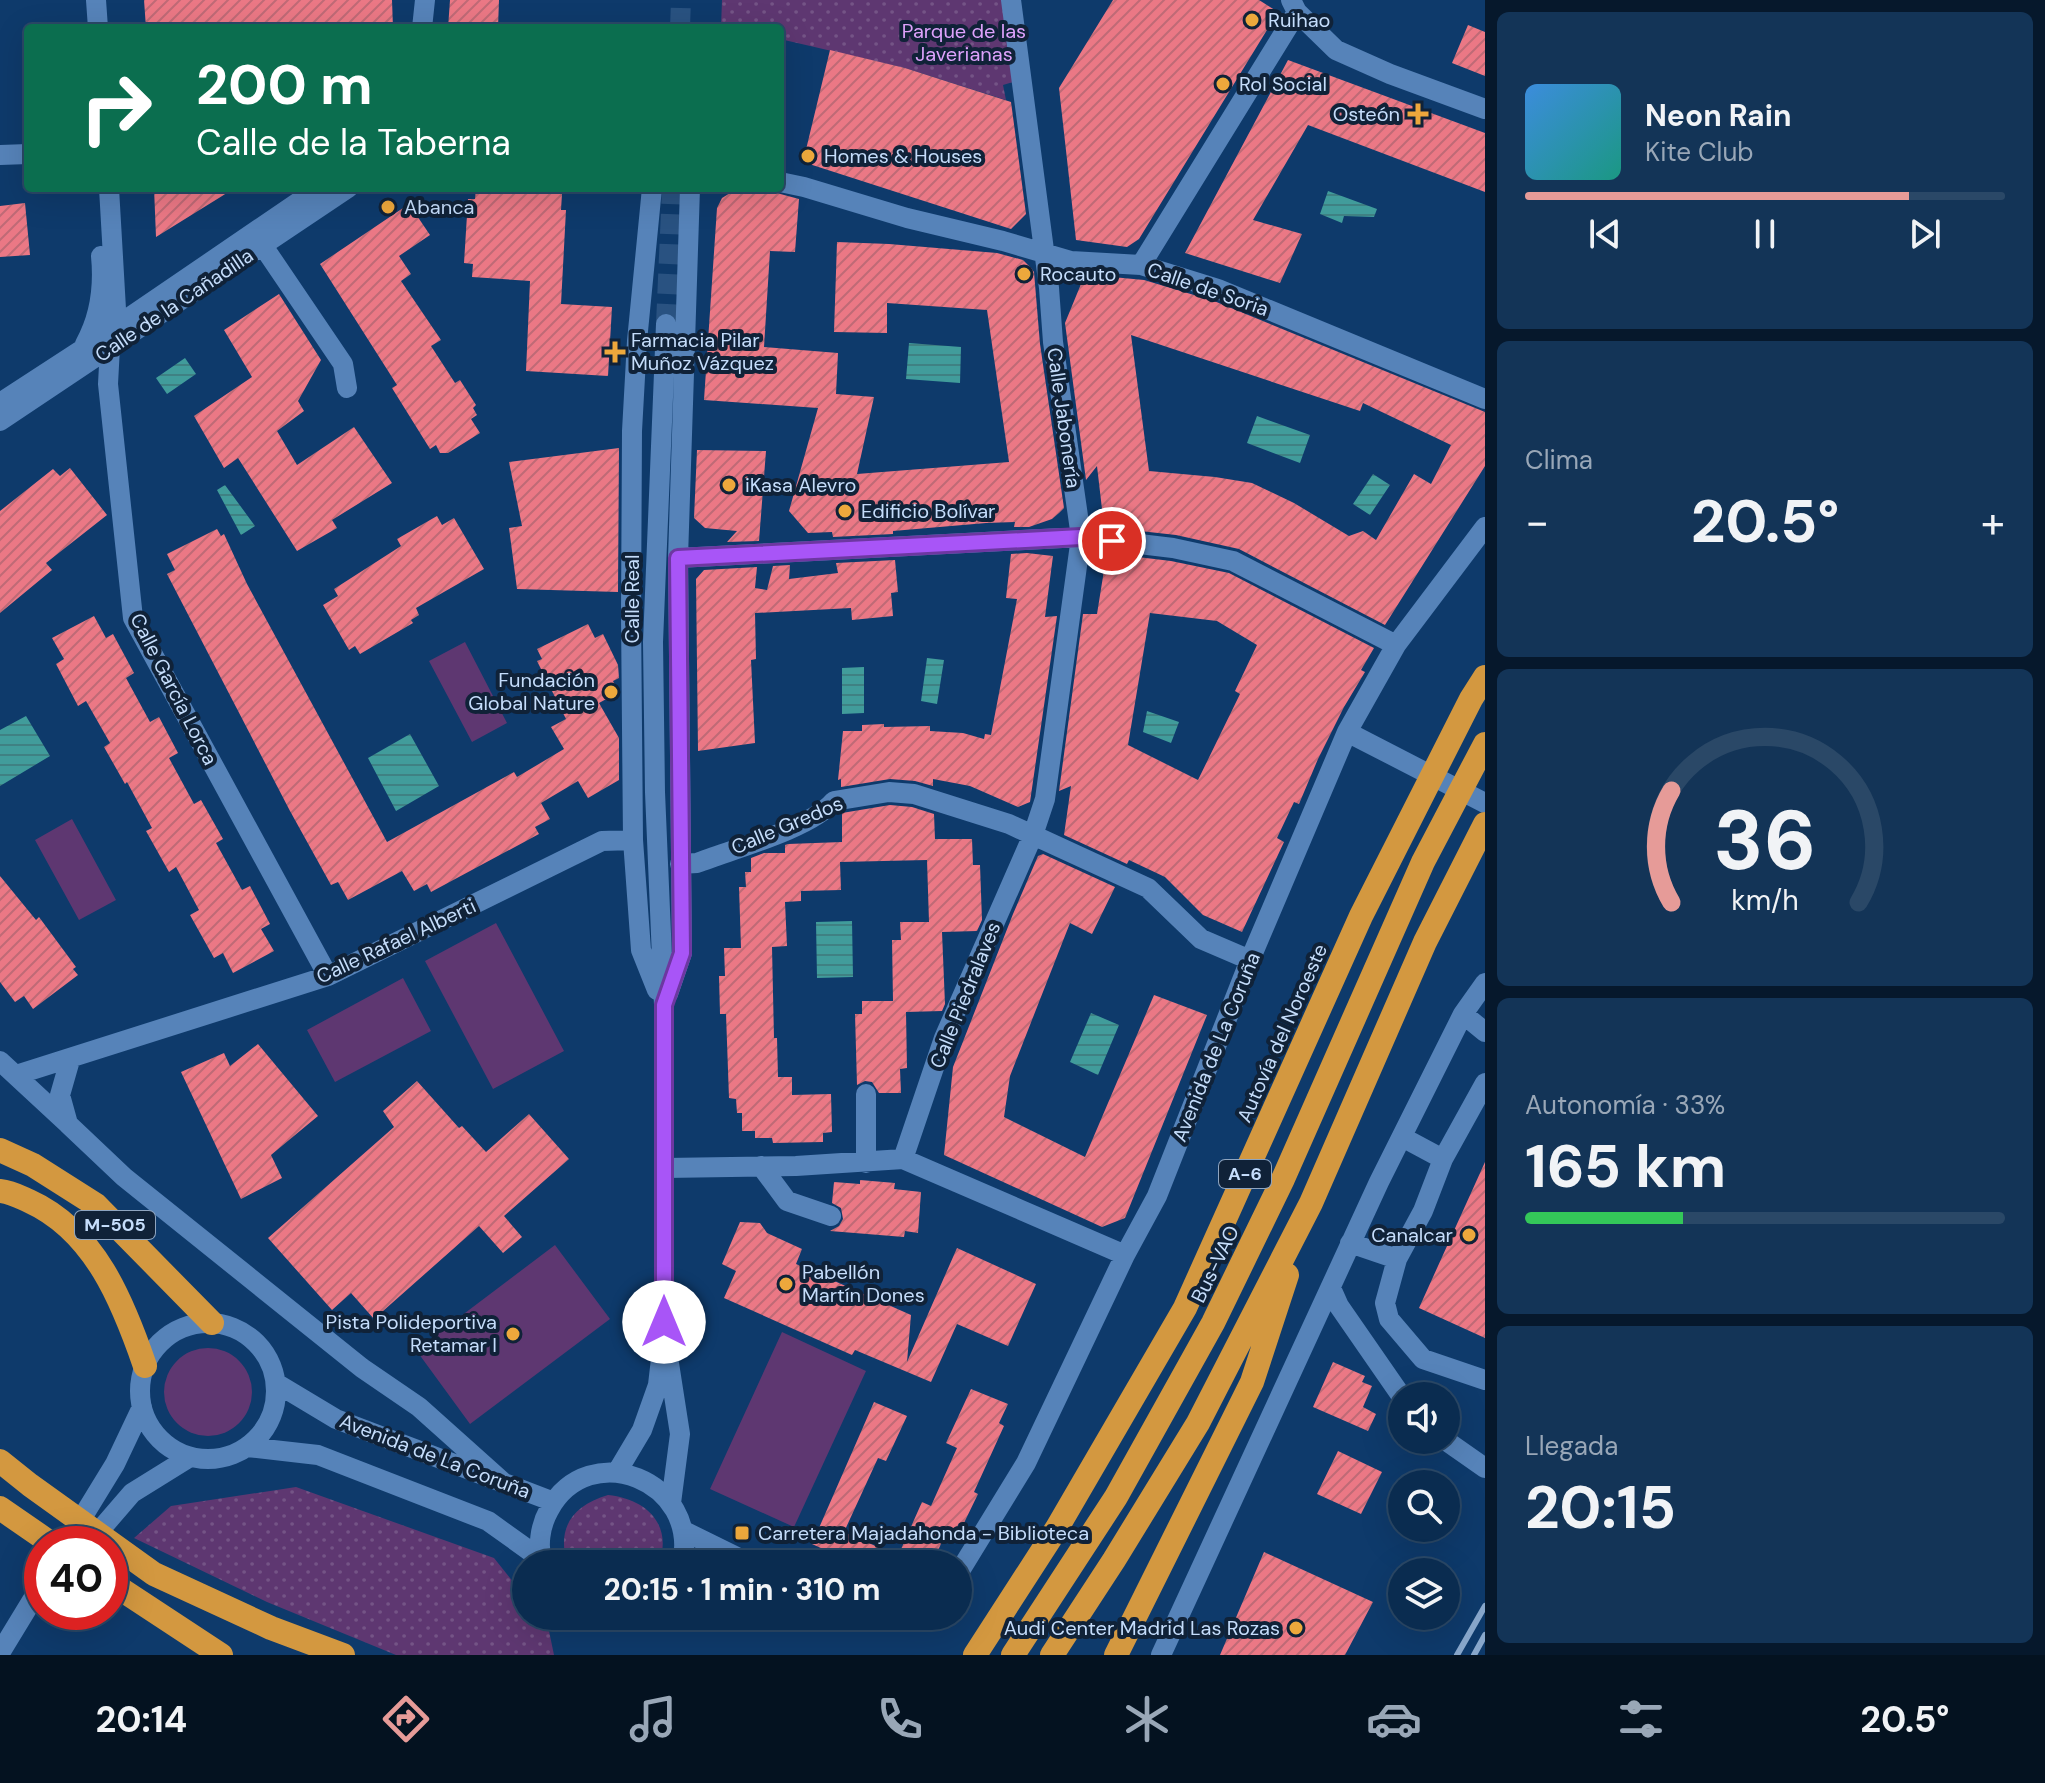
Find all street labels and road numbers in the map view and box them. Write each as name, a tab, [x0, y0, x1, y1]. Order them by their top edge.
street label: Calle de la Cañadilla	[90, 242, 258, 368]
street label: Calle de Soria	[1144, 256, 1272, 322]
street label: Calle Jabonería	[1041, 346, 1087, 490]
street label: Calle Real	[619, 555, 645, 643]
street label: Calle García Lorca	[124, 609, 224, 769]
street label: Calle Gredos	[727, 790, 847, 860]
street label: Calle Rafael Alberti	[312, 893, 480, 989]
street label: Calle Piedralaves	[924, 918, 1006, 1072]
street label: Autovía del Noroeste	[1231, 940, 1333, 1126]
street label: Avenida de La Coruña	[1166, 948, 1266, 1146]
road number: A-6	[1219, 1160, 1271, 1188]
road number: M-505	[75, 1211, 155, 1239]
street label: Bus-VAO	[1185, 1221, 1245, 1307]
street label: Avenida de La Coruña	[336, 1408, 534, 1504]

